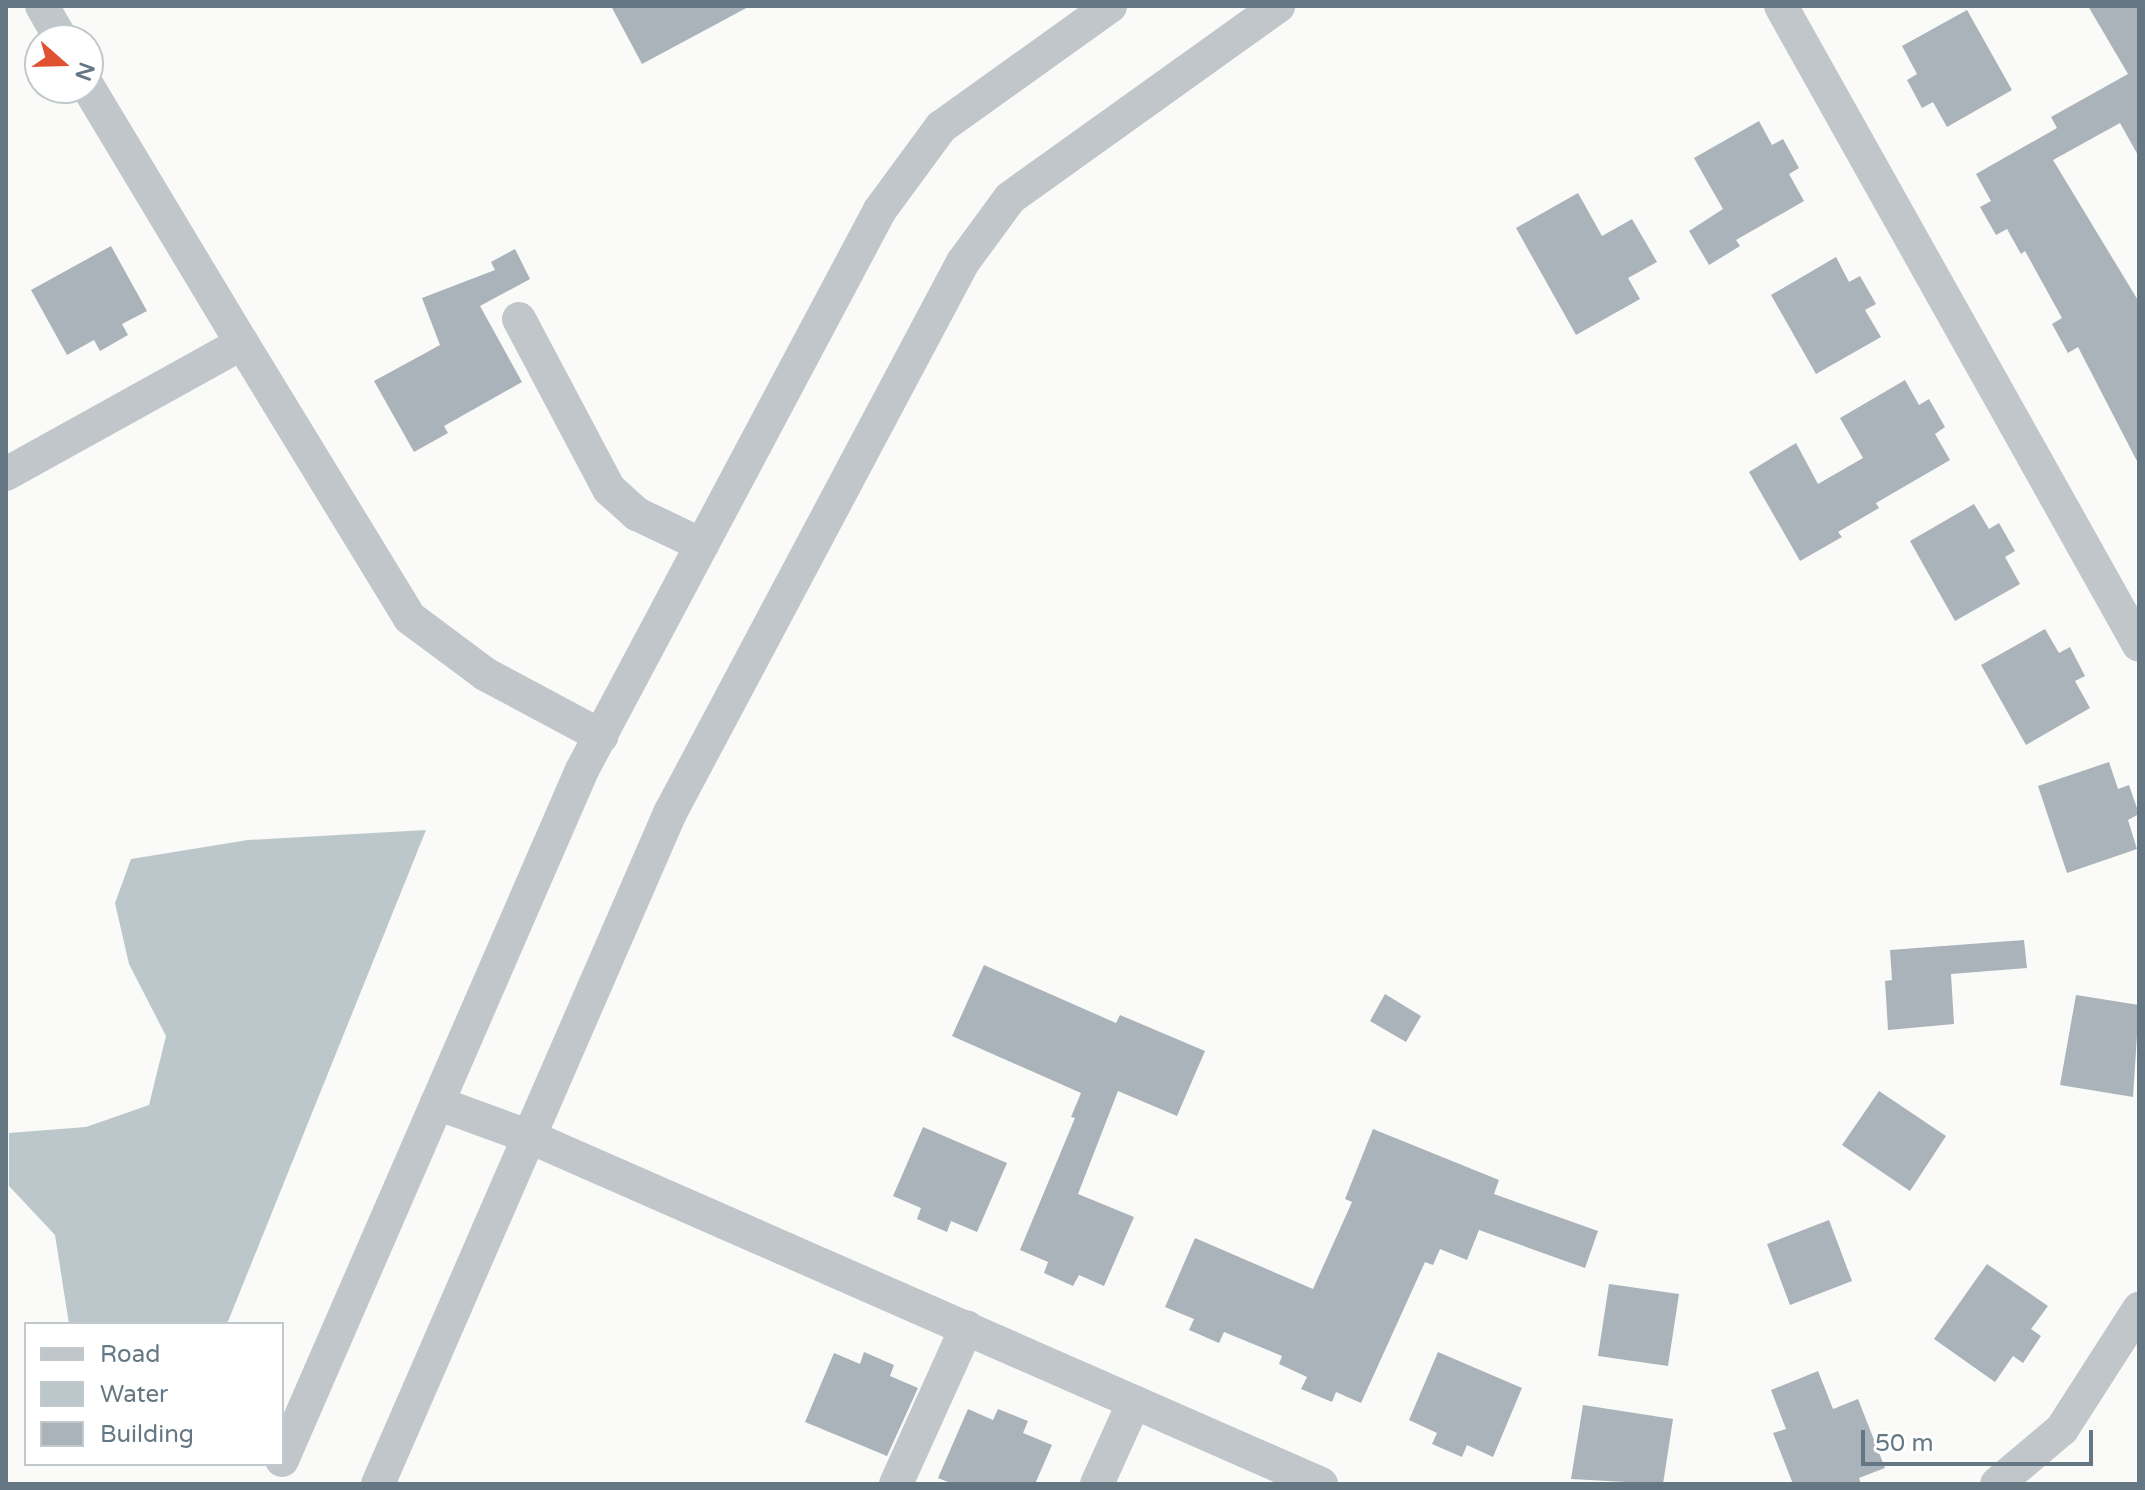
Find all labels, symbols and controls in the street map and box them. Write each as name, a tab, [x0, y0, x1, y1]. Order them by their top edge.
north arrow	[24, 24, 104, 104]
text: N	[69, 59, 100, 84]
legend	[24, 1322, 284, 1466]
text: Road	[100, 1340, 160, 1369]
text: Water	[100, 1380, 168, 1409]
scale bar	[1865, 1414, 2097, 1464]
text: Building	[100, 1420, 194, 1449]
text: 50 m	[1875, 1429, 1933, 1458]

